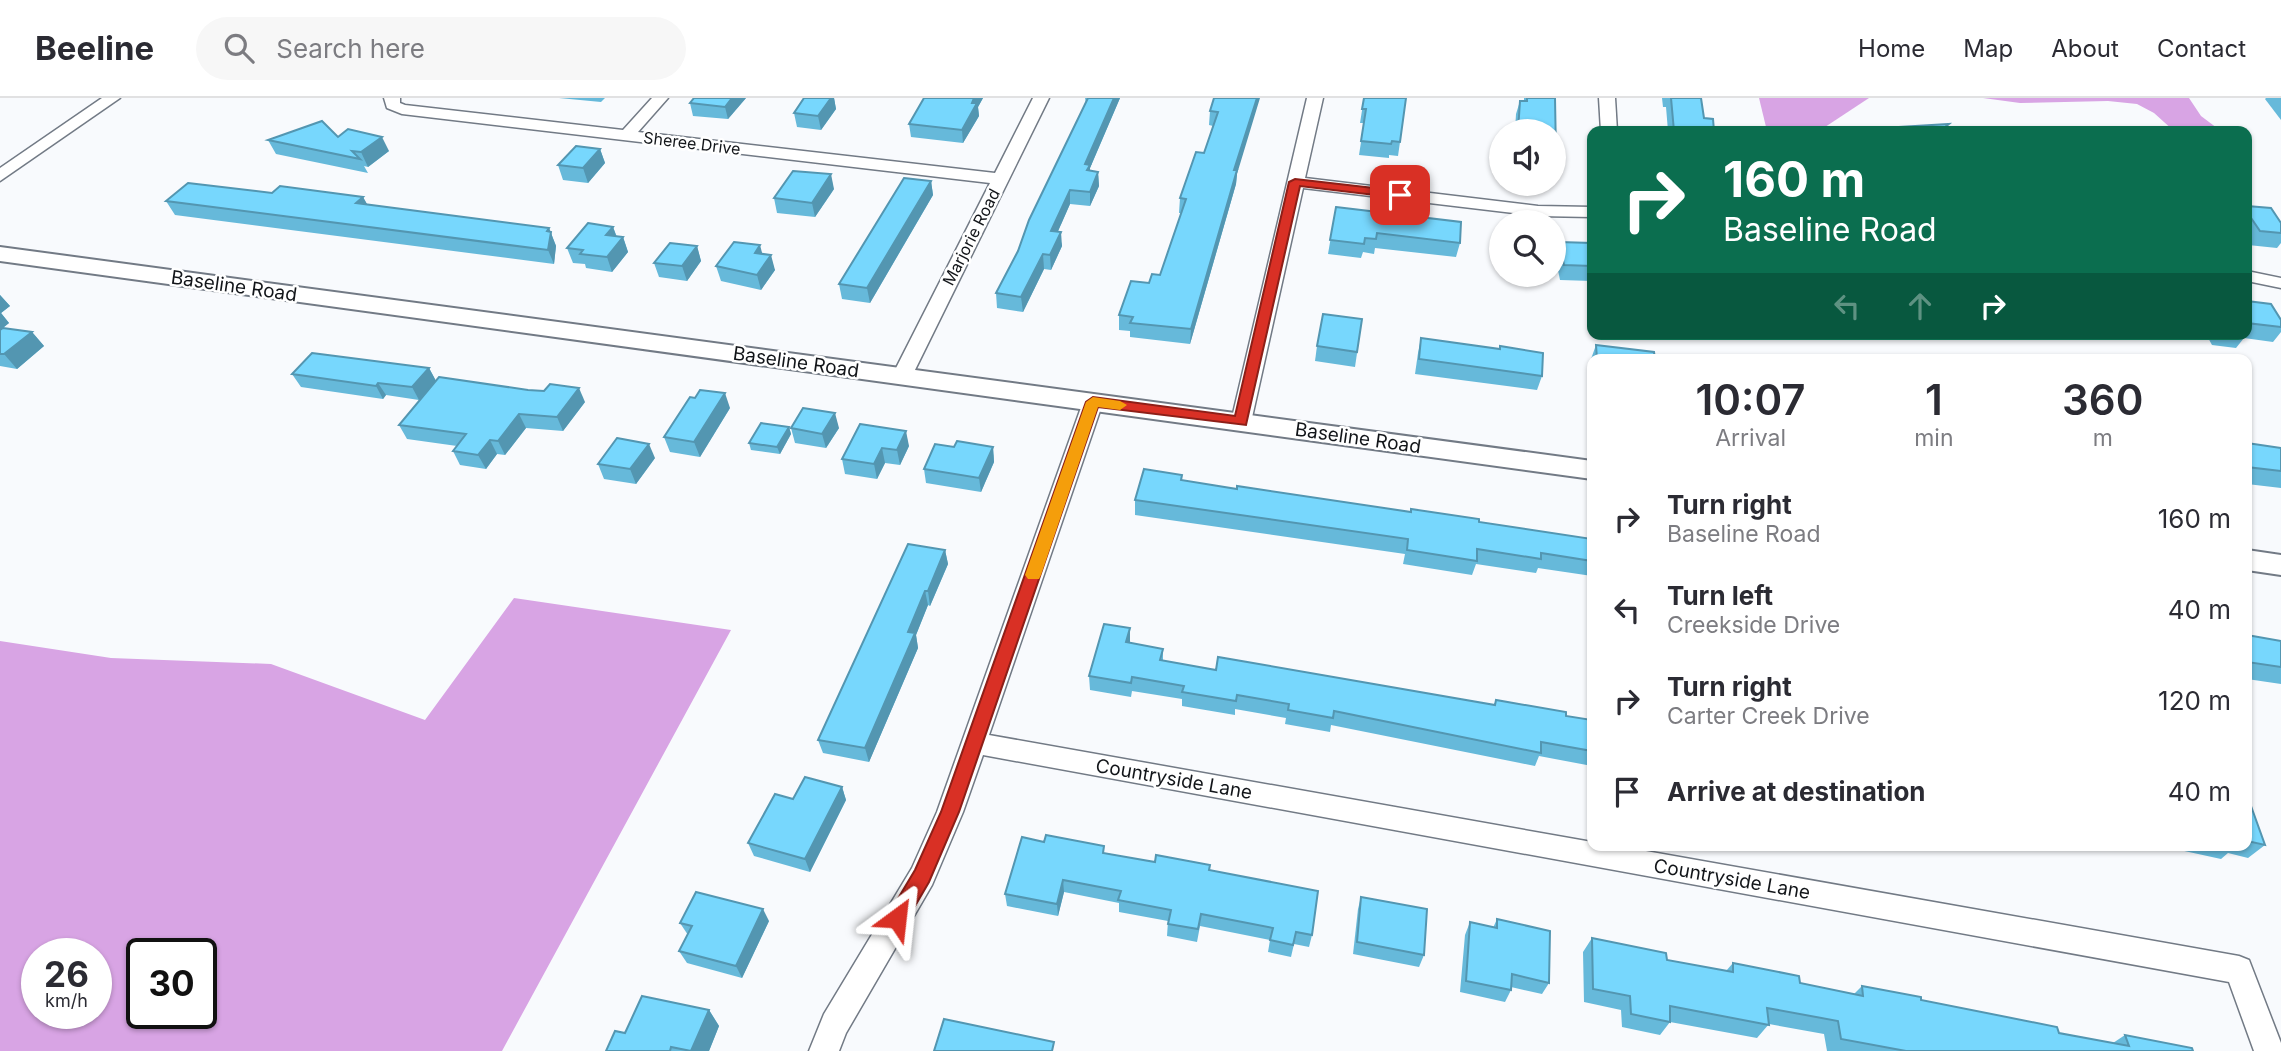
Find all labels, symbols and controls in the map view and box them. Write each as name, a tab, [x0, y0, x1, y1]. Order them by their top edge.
search box	[196, 17, 686, 80]
text: Beeline	[35, 28, 154, 68]
icon: search	[220, 29, 258, 67]
text: Search here	[276, 33, 425, 64]
text: Home	[1858, 34, 1925, 63]
text: Map	[1963, 34, 2013, 63]
text: About	[2051, 34, 2119, 63]
text: Contact	[2157, 34, 2246, 63]
map controls	[1489, 119, 1566, 287]
button: sound	[1489, 119, 1566, 196]
street label: Sheree Drive	[642, 127, 742, 159]
text: 160 m	[1723, 150, 1865, 209]
icon: right	[1608, 154, 1699, 245]
pin	[1370, 165, 1430, 225]
icon: arrive	[1381, 176, 1419, 214]
street label: Marjorie Road	[938, 185, 1004, 289]
button: search	[1489, 210, 1566, 287]
text: Baseline Road	[1723, 210, 1937, 249]
street label: Baseline Road	[170, 266, 298, 306]
icon: left	[1828, 287, 1866, 325]
icon: ahead	[1901, 287, 1939, 325]
icon: right	[1974, 287, 2012, 325]
street label: Baseline Road	[732, 342, 860, 382]
text: 10:07	[1696, 374, 1806, 425]
text: 1	[1925, 374, 1943, 425]
text: 360	[2062, 374, 2143, 425]
street label: Baseline Road	[1294, 418, 1422, 458]
text: Arrival	[1715, 424, 1786, 452]
text: min	[1914, 424, 1953, 452]
text: m	[2093, 424, 2113, 452]
text: Turn right	[1667, 489, 1792, 520]
icon: right	[1608, 500, 1646, 538]
text: 160 m	[2158, 503, 2231, 534]
text: Baseline Road	[1667, 520, 1821, 548]
text: Turn left	[1667, 580, 1773, 611]
icon: left	[1608, 591, 1646, 629]
text: 40 m	[2168, 594, 2231, 625]
text: Creekside Drive	[1667, 611, 1840, 639]
text: Turn right	[1667, 671, 1792, 702]
icon: right	[1608, 682, 1646, 720]
text: 120 m	[2158, 685, 2231, 716]
text: Carter Creek Drive	[1667, 702, 1870, 730]
street label: Countryside Lane	[1094, 754, 1254, 804]
icon: arrive	[1608, 773, 1646, 811]
text: Arrive at destination	[1667, 776, 1926, 807]
text: 40 m	[2168, 776, 2231, 807]
street label: Countryside Lane	[1652, 854, 1812, 904]
position arrow	[860, 881, 934, 955]
speed limit sign: 30	[126, 938, 217, 1029]
text: 26	[44, 953, 89, 995]
text: km/h	[45, 990, 88, 1011]

